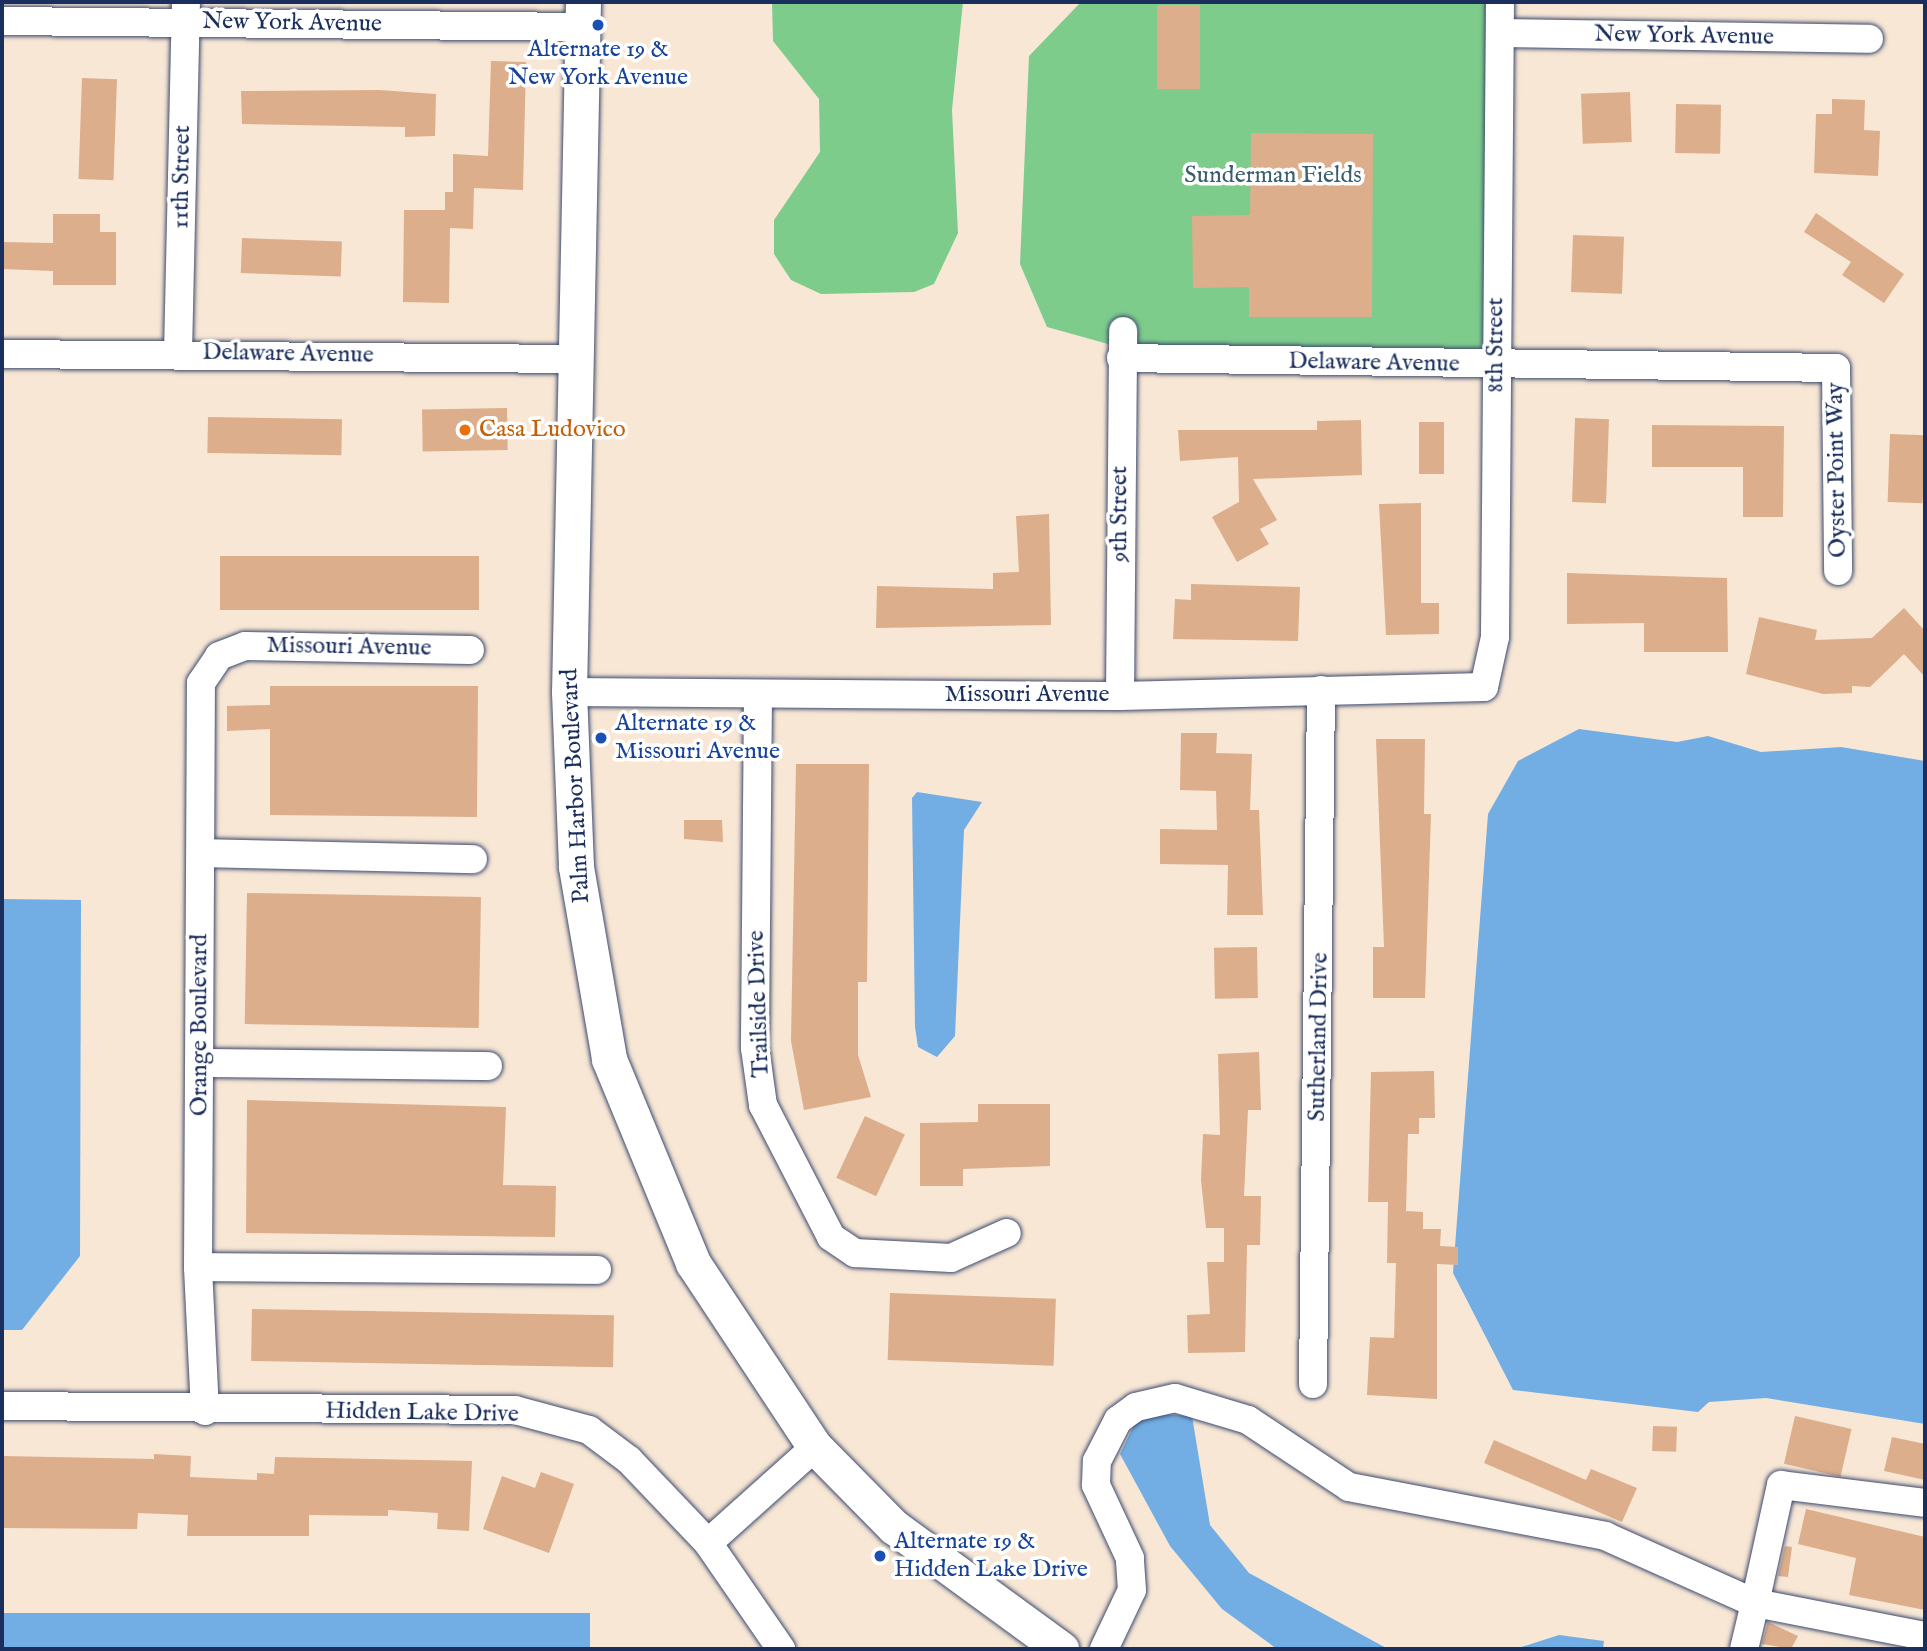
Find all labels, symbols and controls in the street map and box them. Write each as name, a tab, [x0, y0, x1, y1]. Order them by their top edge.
street label: New York Avenue	[202, 7, 382, 39]
marker: Alternate 19 & New York Avenue	[590, 17, 606, 33]
street label: New York Avenue	[1594, 20, 1774, 52]
place label: Alternate 19 & New York Avenue	[508, 36, 688, 92]
street label: 11th Street	[167, 125, 197, 229]
park label: Sunderman Fields	[1184, 162, 1362, 190]
street label: 8th Street	[1482, 297, 1510, 393]
street label: Delaware Avenue	[202, 338, 374, 370]
street label: Delaware Avenue	[1288, 347, 1460, 379]
street label: Oyster Point Way	[1821, 382, 1853, 558]
place label: Casa Ludovico	[479, 416, 626, 444]
marker: Casa Ludovico	[457, 422, 473, 438]
street label: 9th Street	[1106, 466, 1134, 562]
street label: Missouri Avenue	[266, 631, 432, 663]
street label: Palm Harbor Boulevard	[555, 668, 597, 904]
street label: Missouri Avenue	[945, 681, 1109, 709]
place label: Alternate 19 & Missouri Avenue	[615, 710, 780, 766]
marker: Alternate 19 & Missouri Avenue	[593, 730, 609, 746]
street label: Trailside Drive	[742, 930, 776, 1078]
street label: Orange Boulevard	[186, 934, 214, 1116]
street label: Sutherland Drive	[1303, 952, 1335, 1122]
street label: Hidden Lake Drive	[325, 1397, 519, 1429]
place label: Alternate 19 & Hidden Lake Drive	[894, 1528, 1088, 1584]
marker: Alternate 19 & Hidden Lake Drive	[872, 1548, 888, 1564]

